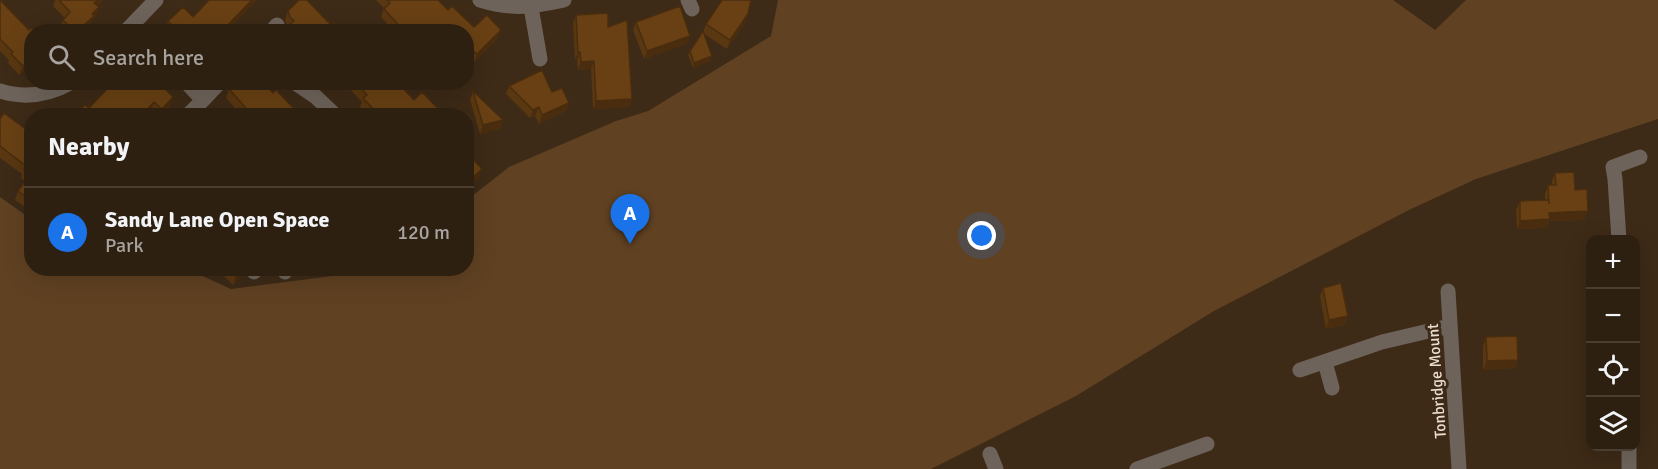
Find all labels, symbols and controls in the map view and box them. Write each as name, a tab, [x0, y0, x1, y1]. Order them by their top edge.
search box	[24, 24, 474, 90]
icon: search	[45, 41, 78, 74]
text: Search here	[93, 44, 204, 71]
text: Nearby	[48, 131, 129, 163]
pin: A	[610, 194, 650, 244]
text: Sandy Lane Open Space	[105, 206, 330, 233]
text: A	[61, 220, 74, 245]
text: 120 m	[397, 220, 450, 245]
your location	[967, 221, 996, 250]
text: Park	[105, 233, 143, 258]
map controls	[1586, 235, 1640, 451]
button: +	[1586, 235, 1640, 289]
button: −	[1586, 289, 1640, 343]
street label: Tonbridge Mount	[1423, 322, 1451, 439]
button: locate	[1586, 343, 1640, 397]
button: layers	[1586, 397, 1640, 451]

